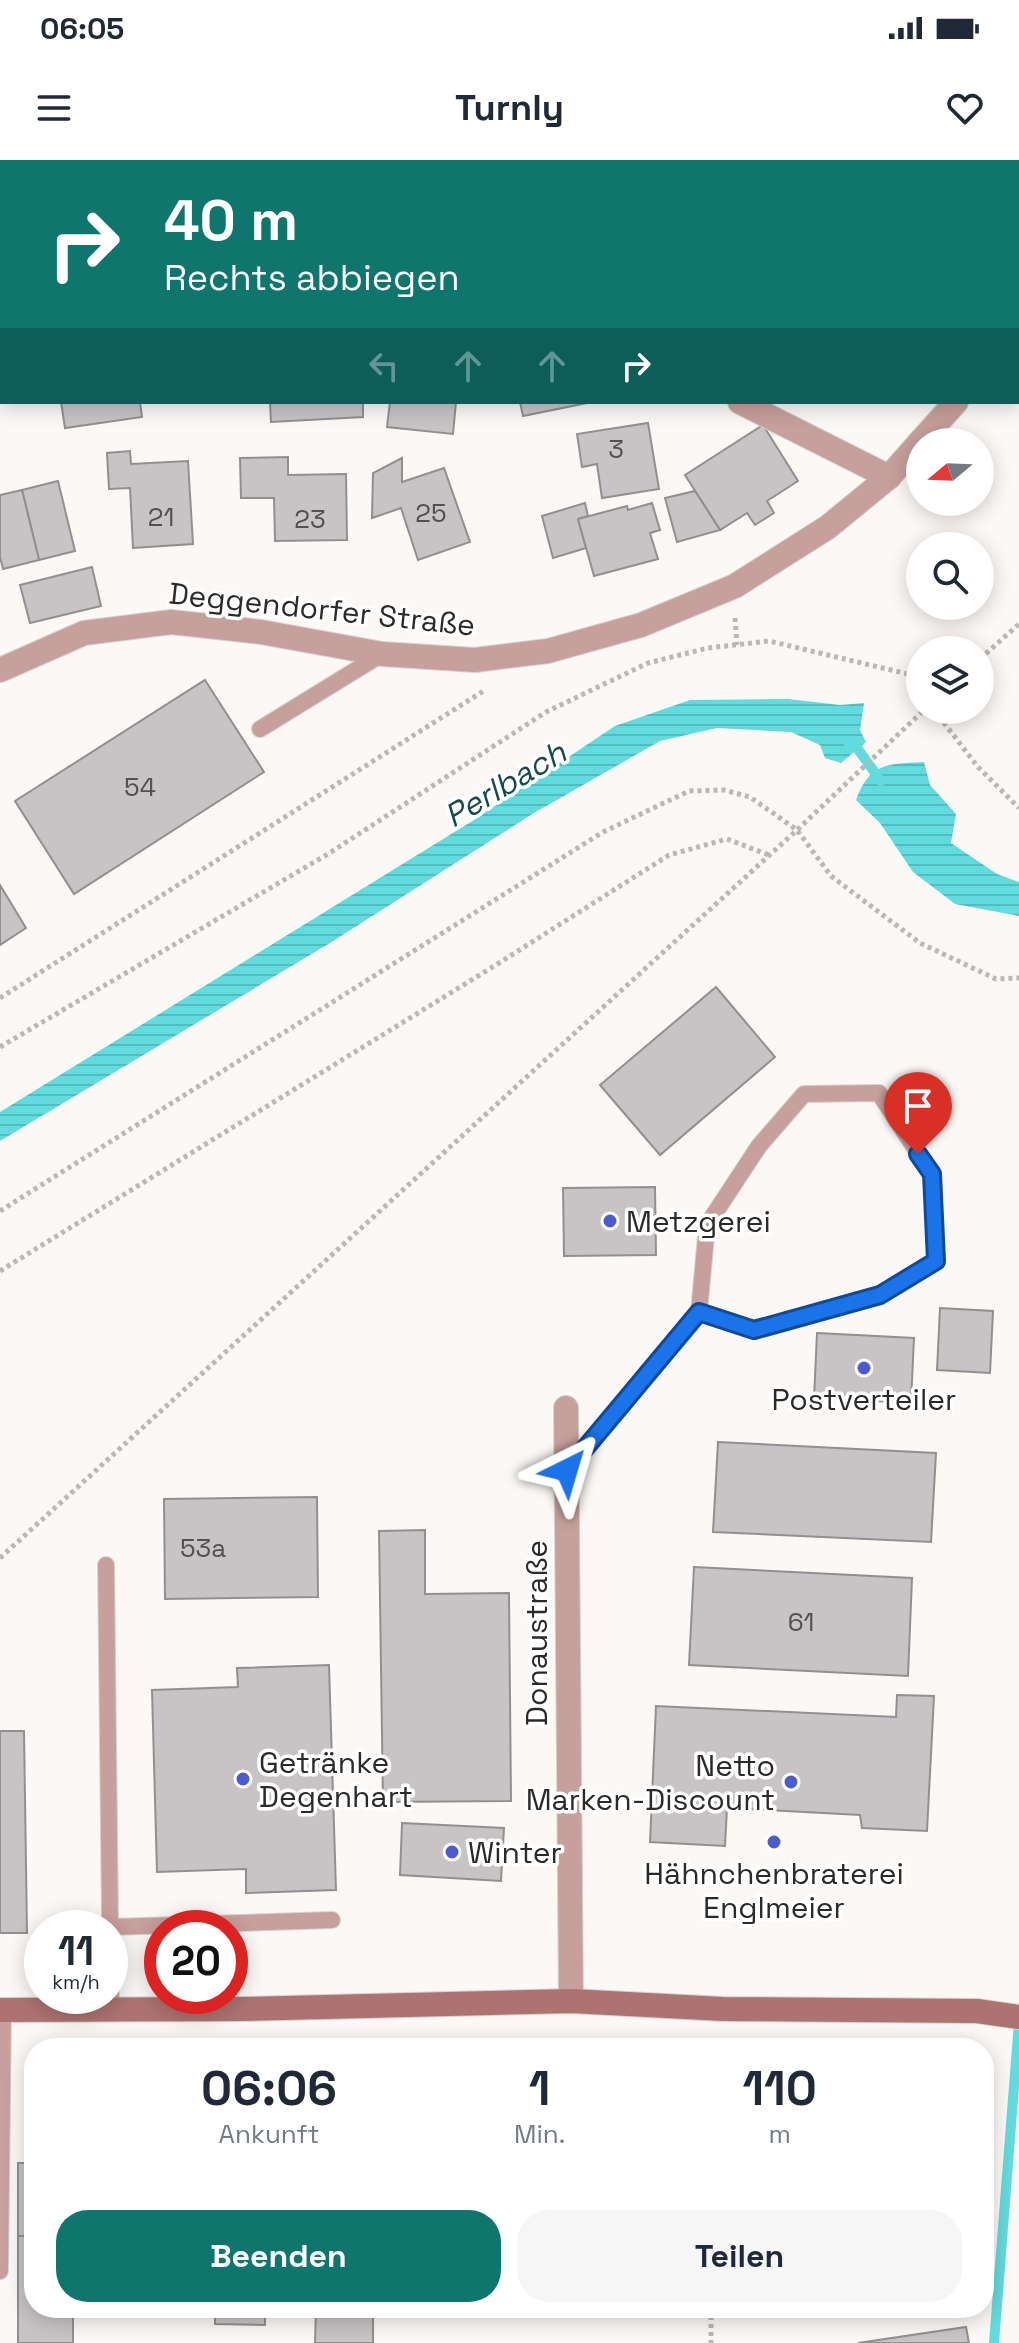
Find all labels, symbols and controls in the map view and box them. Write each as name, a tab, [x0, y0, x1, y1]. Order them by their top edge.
text: 06:05	[40, 9, 124, 48]
text: Turnly	[455, 85, 564, 131]
icon: menu	[32, 86, 76, 130]
icon: heart	[943, 86, 987, 130]
text: 40 m	[164, 185, 298, 256]
icon: right	[32, 192, 136, 296]
text: Rechts abbiegen	[164, 255, 460, 301]
icon: left	[362, 344, 406, 388]
icon: ahead	[446, 344, 490, 388]
icon: ahead	[530, 344, 574, 388]
icon: right	[614, 344, 658, 388]
north arrow	[906, 428, 994, 516]
map controls	[906, 428, 994, 724]
house number: 3	[608, 432, 624, 466]
house number: 25	[415, 496, 447, 530]
house number: 21	[148, 500, 174, 534]
house number: 23	[294, 502, 326, 536]
button: search	[906, 532, 994, 620]
street label: Deggendorfer Straße	[167, 574, 477, 644]
button: layers	[906, 636, 994, 724]
water label: Perlbach	[437, 731, 574, 836]
house number: 54	[124, 770, 156, 804]
pin	[884, 1072, 952, 1154]
icon: arrive	[896, 1084, 940, 1128]
place label: Metzgerei	[626, 1202, 771, 1241]
marker: Metzgerei	[601, 1212, 619, 1230]
marker: Postverteiler	[855, 1359, 873, 1377]
place label: Postverteiler	[772, 1380, 956, 1419]
position arrow	[525, 1428, 609, 1512]
house number: 53a	[180, 1531, 226, 1565]
street label: Donaustraße	[517, 1540, 556, 1726]
house number: 61	[788, 1605, 814, 1639]
place label: Getränke Degenhart	[259, 1743, 413, 1816]
place label: Netto Marken-Discount	[526, 1746, 775, 1819]
marker: Getränke Degenhart	[234, 1770, 252, 1788]
marker: Netto Marken-Discount	[782, 1773, 800, 1791]
place label: Winter	[468, 1833, 562, 1872]
marker: Hähnchenbraterei Englmeier	[765, 1833, 783, 1851]
marker: Winter	[443, 1843, 461, 1861]
place label: Hähnchenbraterei Englmeier	[644, 1854, 904, 1927]
speed limit sign: 20	[144, 1910, 248, 2014]
text: 11	[58, 1926, 94, 1977]
text: km/h	[52, 1969, 100, 1995]
text: 06:06	[201, 2058, 337, 2119]
text: 1	[529, 2058, 551, 2119]
text: 110	[742, 2058, 817, 2119]
text: Ankunft	[219, 2117, 319, 2151]
text: Min.	[514, 2117, 565, 2151]
text: m	[768, 2117, 791, 2151]
button: Beenden	[56, 2210, 501, 2302]
button: Teilen	[517, 2210, 962, 2302]

